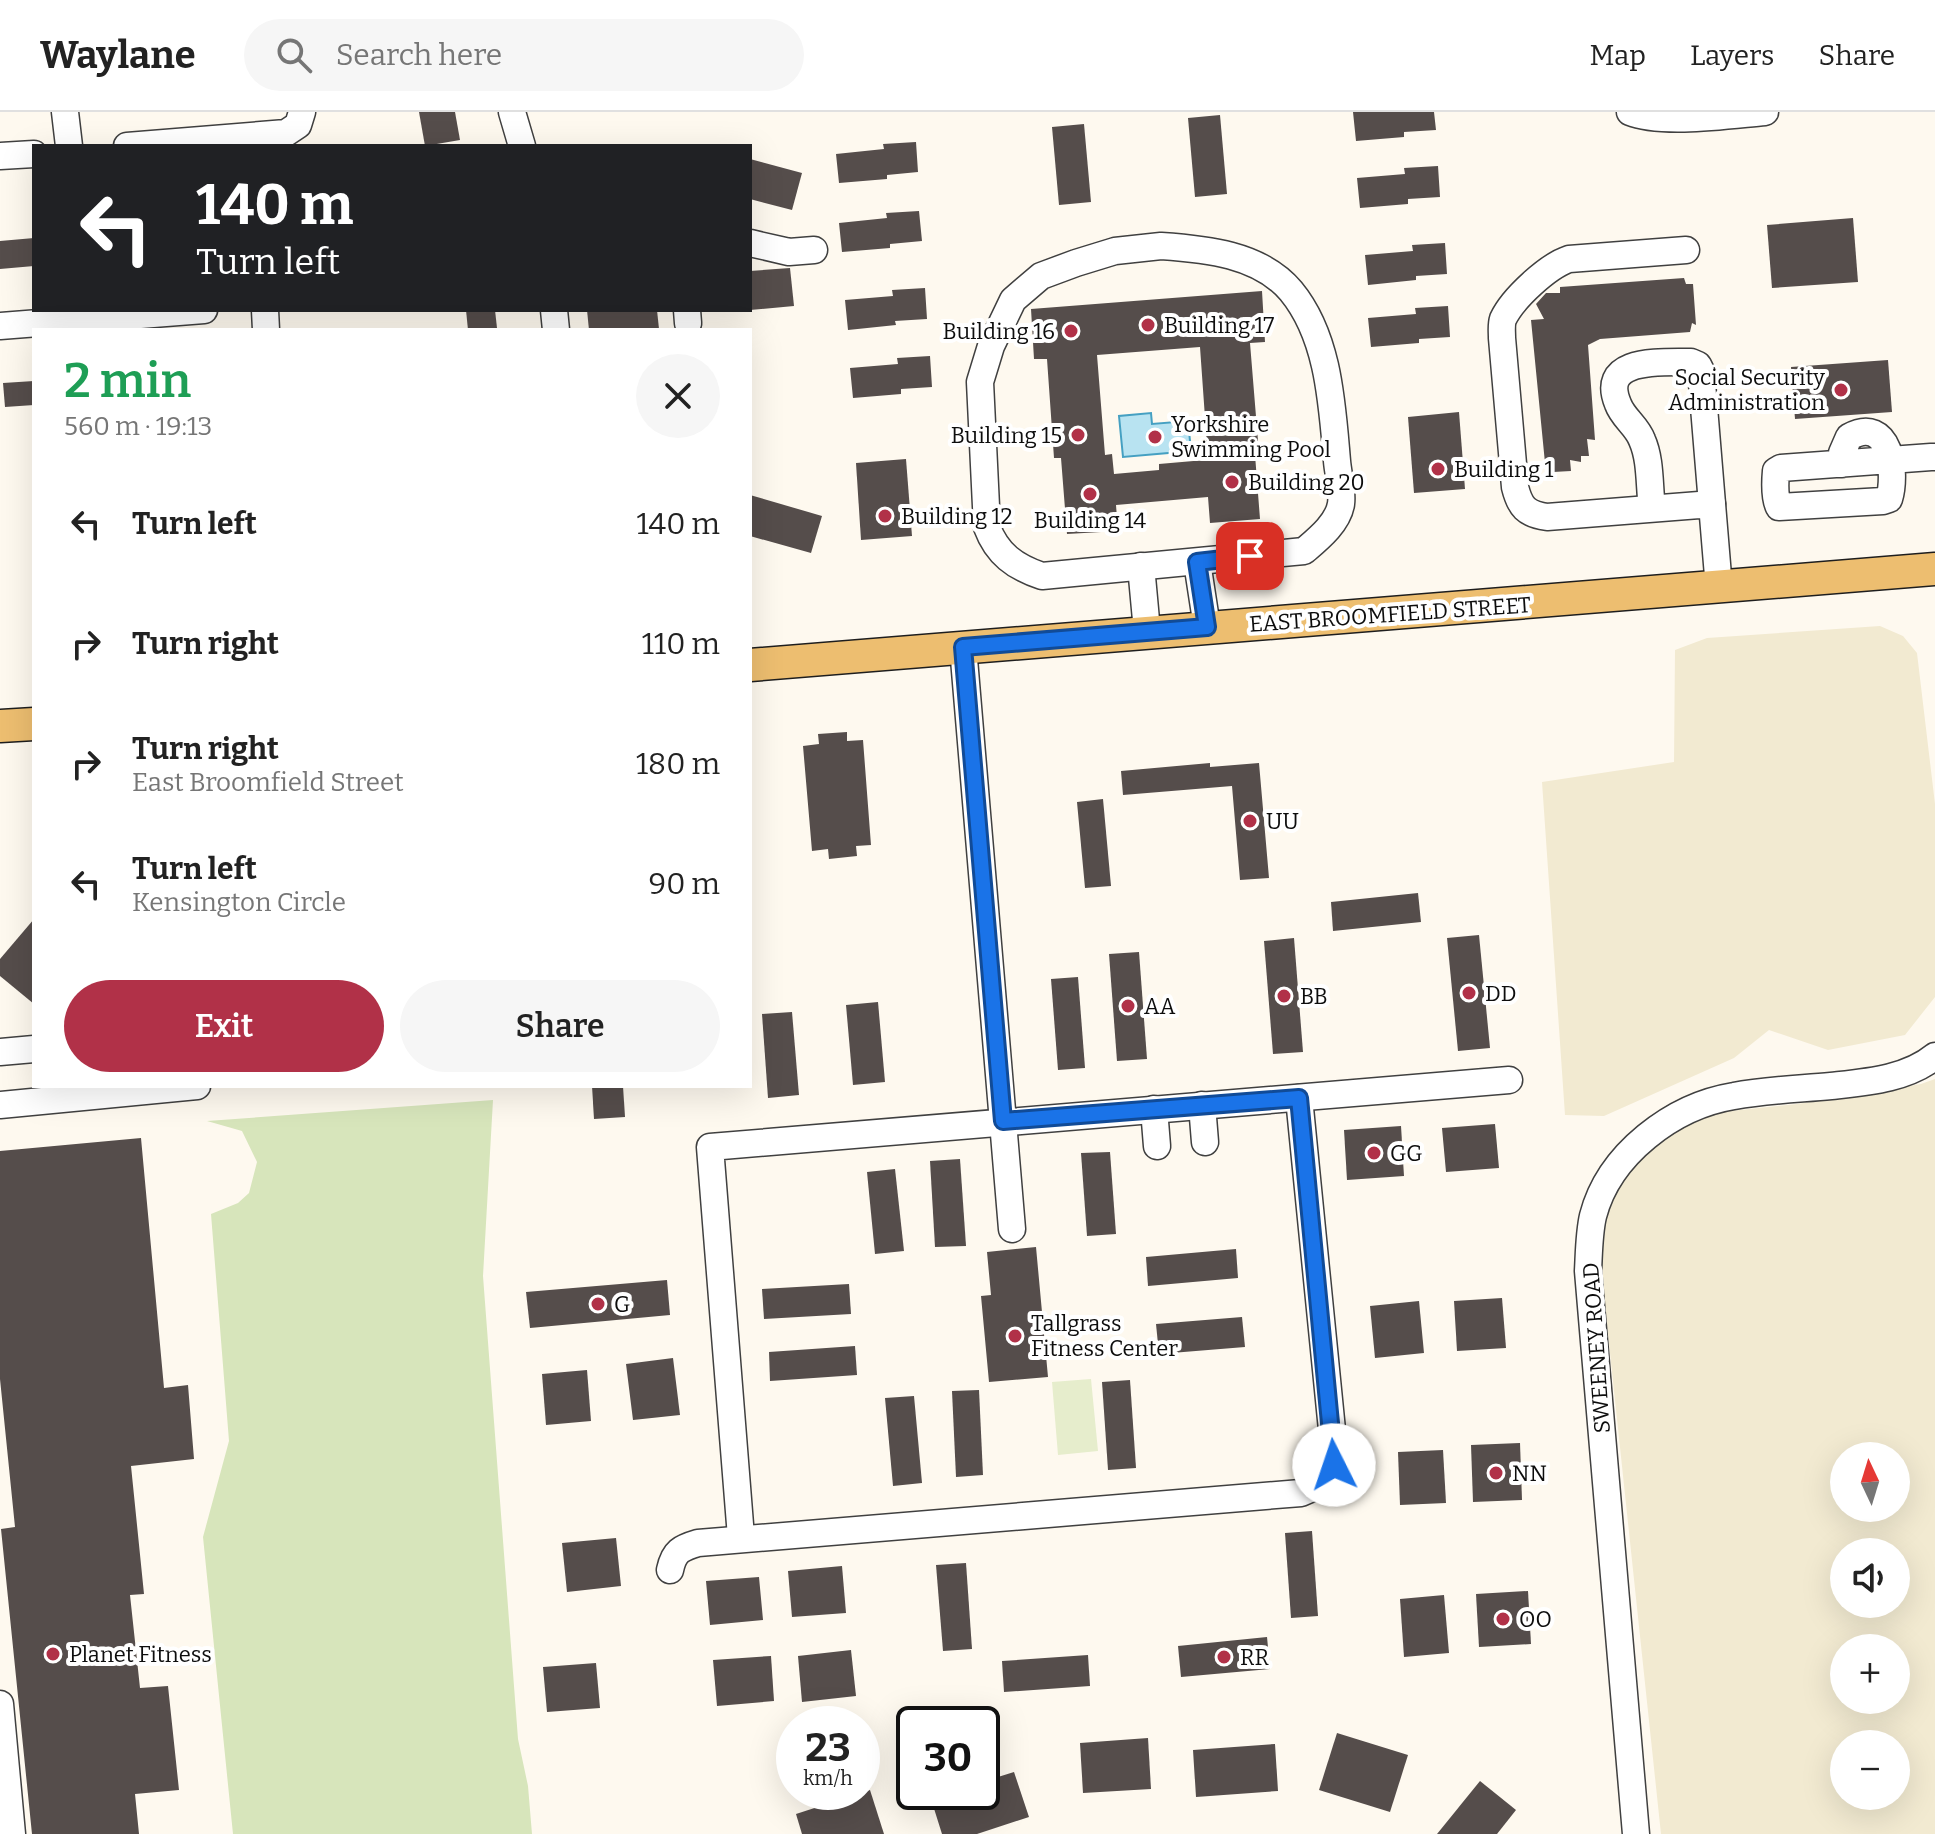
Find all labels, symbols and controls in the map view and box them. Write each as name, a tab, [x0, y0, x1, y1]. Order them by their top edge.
search box	[244, 19, 804, 91]
text: Waylane	[40, 32, 196, 78]
icon: search	[272, 33, 316, 77]
text: Search here	[336, 37, 502, 73]
text: Map	[1589, 39, 1646, 72]
text: Layers	[1690, 39, 1774, 72]
text: Share	[1818, 39, 1895, 72]
text: 140 m	[196, 172, 353, 239]
icon: left	[64, 176, 168, 280]
text: Turn left	[196, 240, 340, 284]
place label: Building 17	[1164, 312, 1274, 339]
marker: Building 17	[1139, 316, 1157, 334]
place label: Building 16	[943, 318, 1055, 345]
marker: Building 16	[1062, 322, 1080, 340]
text: 2 min	[64, 352, 191, 410]
button: close	[636, 354, 720, 438]
place label: Social Security Administration	[1668, 364, 1825, 416]
marker: Social Security Administration	[1832, 381, 1850, 399]
text: 560 m · 19:13	[64, 411, 212, 442]
place label: Yorkshire Swimming Pool	[1171, 411, 1331, 463]
place label: Building 15	[951, 422, 1062, 449]
marker: Building 15	[1069, 426, 1087, 444]
marker: Yorkshire Swimming Pool	[1146, 428, 1164, 446]
place label: Building 1	[1454, 456, 1554, 483]
marker: Building 1	[1429, 460, 1447, 478]
place label: Building 20	[1248, 469, 1365, 496]
marker: Building 20	[1223, 473, 1241, 491]
marker: Building 14	[1081, 485, 1099, 503]
icon: left	[64, 502, 108, 546]
place label: Building 12	[901, 503, 1012, 530]
text: Turn left	[132, 506, 257, 542]
text: 140 m	[636, 506, 720, 542]
marker: Building 12	[876, 507, 894, 525]
place label: Building 14	[1034, 507, 1146, 534]
pin	[1216, 522, 1284, 590]
icon: arrive	[1228, 534, 1272, 578]
street label: EAST BROOMFIELD STREET	[1248, 591, 1532, 638]
icon: right	[64, 622, 108, 666]
text: Turn right	[132, 626, 279, 662]
text: 110 m	[642, 626, 720, 662]
text: Turn right	[132, 731, 279, 767]
icon: right	[64, 742, 108, 786]
text: 180 m	[636, 746, 720, 782]
text: East Broomfield Street	[132, 767, 404, 798]
place label: UU	[1266, 808, 1299, 835]
marker: UU	[1241, 812, 1259, 830]
text: Turn left	[132, 851, 257, 887]
icon: left	[64, 862, 108, 906]
text: 90 m	[649, 866, 720, 902]
text: Kensington Circle	[132, 887, 346, 918]
button: Exit	[64, 980, 384, 1072]
button: Share	[400, 980, 720, 1072]
place label: DD	[1485, 980, 1517, 1007]
place label: BB	[1300, 983, 1328, 1010]
marker: DD	[1460, 984, 1478, 1002]
marker: BB	[1275, 987, 1293, 1005]
place label: AA	[1144, 993, 1176, 1020]
marker: AA	[1119, 997, 1137, 1015]
place label: GG	[1390, 1140, 1422, 1167]
marker: GG	[1365, 1144, 1383, 1162]
street label: SWEENEY ROAD	[1577, 1262, 1616, 1434]
place label: G	[614, 1291, 630, 1318]
marker: G	[589, 1295, 607, 1313]
place label: Tallgrass Fitness Center	[1031, 1310, 1178, 1362]
marker: Tallgrass Fitness Center	[1006, 1327, 1024, 1345]
position arrow	[1292, 1423, 1376, 1507]
north arrow	[1830, 1442, 1910, 1522]
map controls	[1830, 1442, 1910, 1810]
place label: NN	[1512, 1460, 1547, 1487]
marker: NN	[1487, 1464, 1505, 1482]
button: sound	[1830, 1538, 1910, 1618]
place label: OO	[1519, 1606, 1552, 1633]
marker: OO	[1494, 1610, 1512, 1628]
button: +	[1830, 1634, 1910, 1714]
place label: Planet Fitness	[69, 1641, 212, 1668]
place label: RR	[1240, 1644, 1269, 1671]
marker: Planet Fitness	[44, 1645, 62, 1663]
marker: RR	[1215, 1648, 1233, 1666]
speed limit sign: 30	[896, 1706, 1000, 1810]
text: 23	[805, 1724, 851, 1772]
button: −	[1830, 1730, 1910, 1810]
text: km/h	[803, 1766, 853, 1790]

